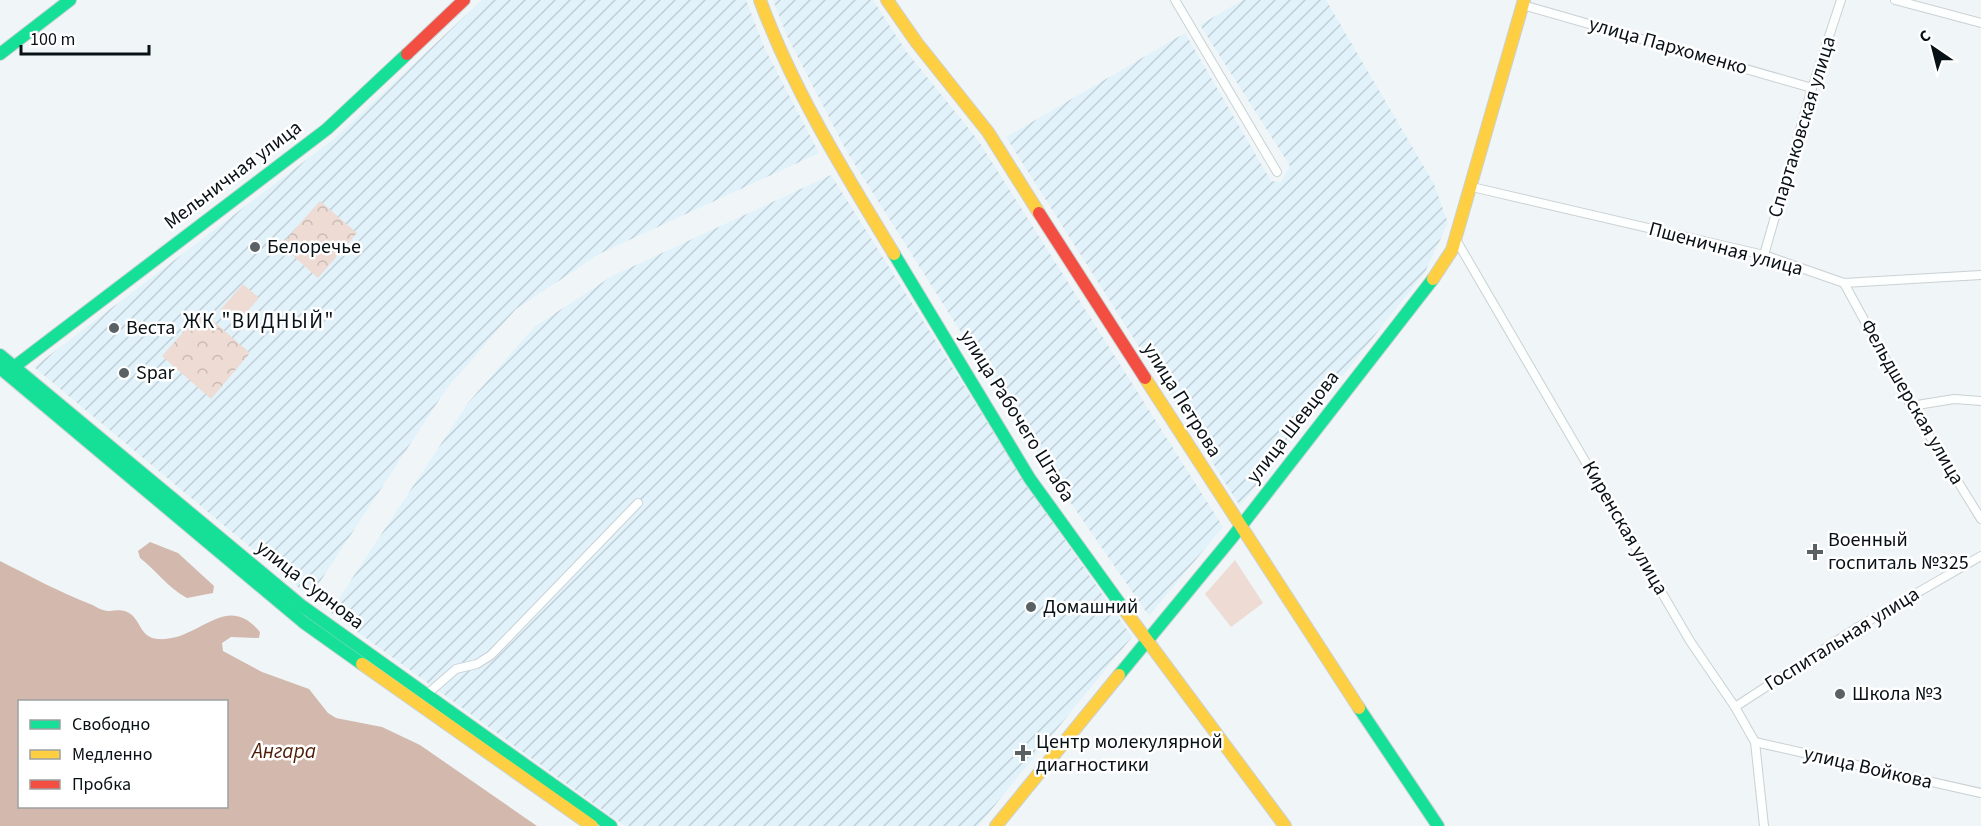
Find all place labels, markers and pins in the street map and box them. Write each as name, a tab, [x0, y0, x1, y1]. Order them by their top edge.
place label: Белоречье	[267, 233, 361, 261]
marker: Белоречье	[248, 240, 262, 254]
place label: Веста	[126, 314, 175, 342]
marker: Веста	[107, 321, 121, 335]
place label: Spar	[136, 359, 175, 387]
marker: Spar	[117, 366, 131, 380]
place label: Военный госпиталь №325	[1828, 526, 1969, 577]
marker: Военный госпиталь №325	[1806, 543, 1824, 561]
place label: Домашний	[1043, 593, 1138, 621]
marker: Домашний	[1024, 600, 1038, 614]
place label: Школа №3	[1852, 680, 1942, 708]
marker: Школа №3	[1833, 687, 1847, 701]
place label: Центр молекулярной диагностики	[1036, 728, 1223, 779]
marker: Центр молекулярной диагностики	[1014, 744, 1032, 762]

